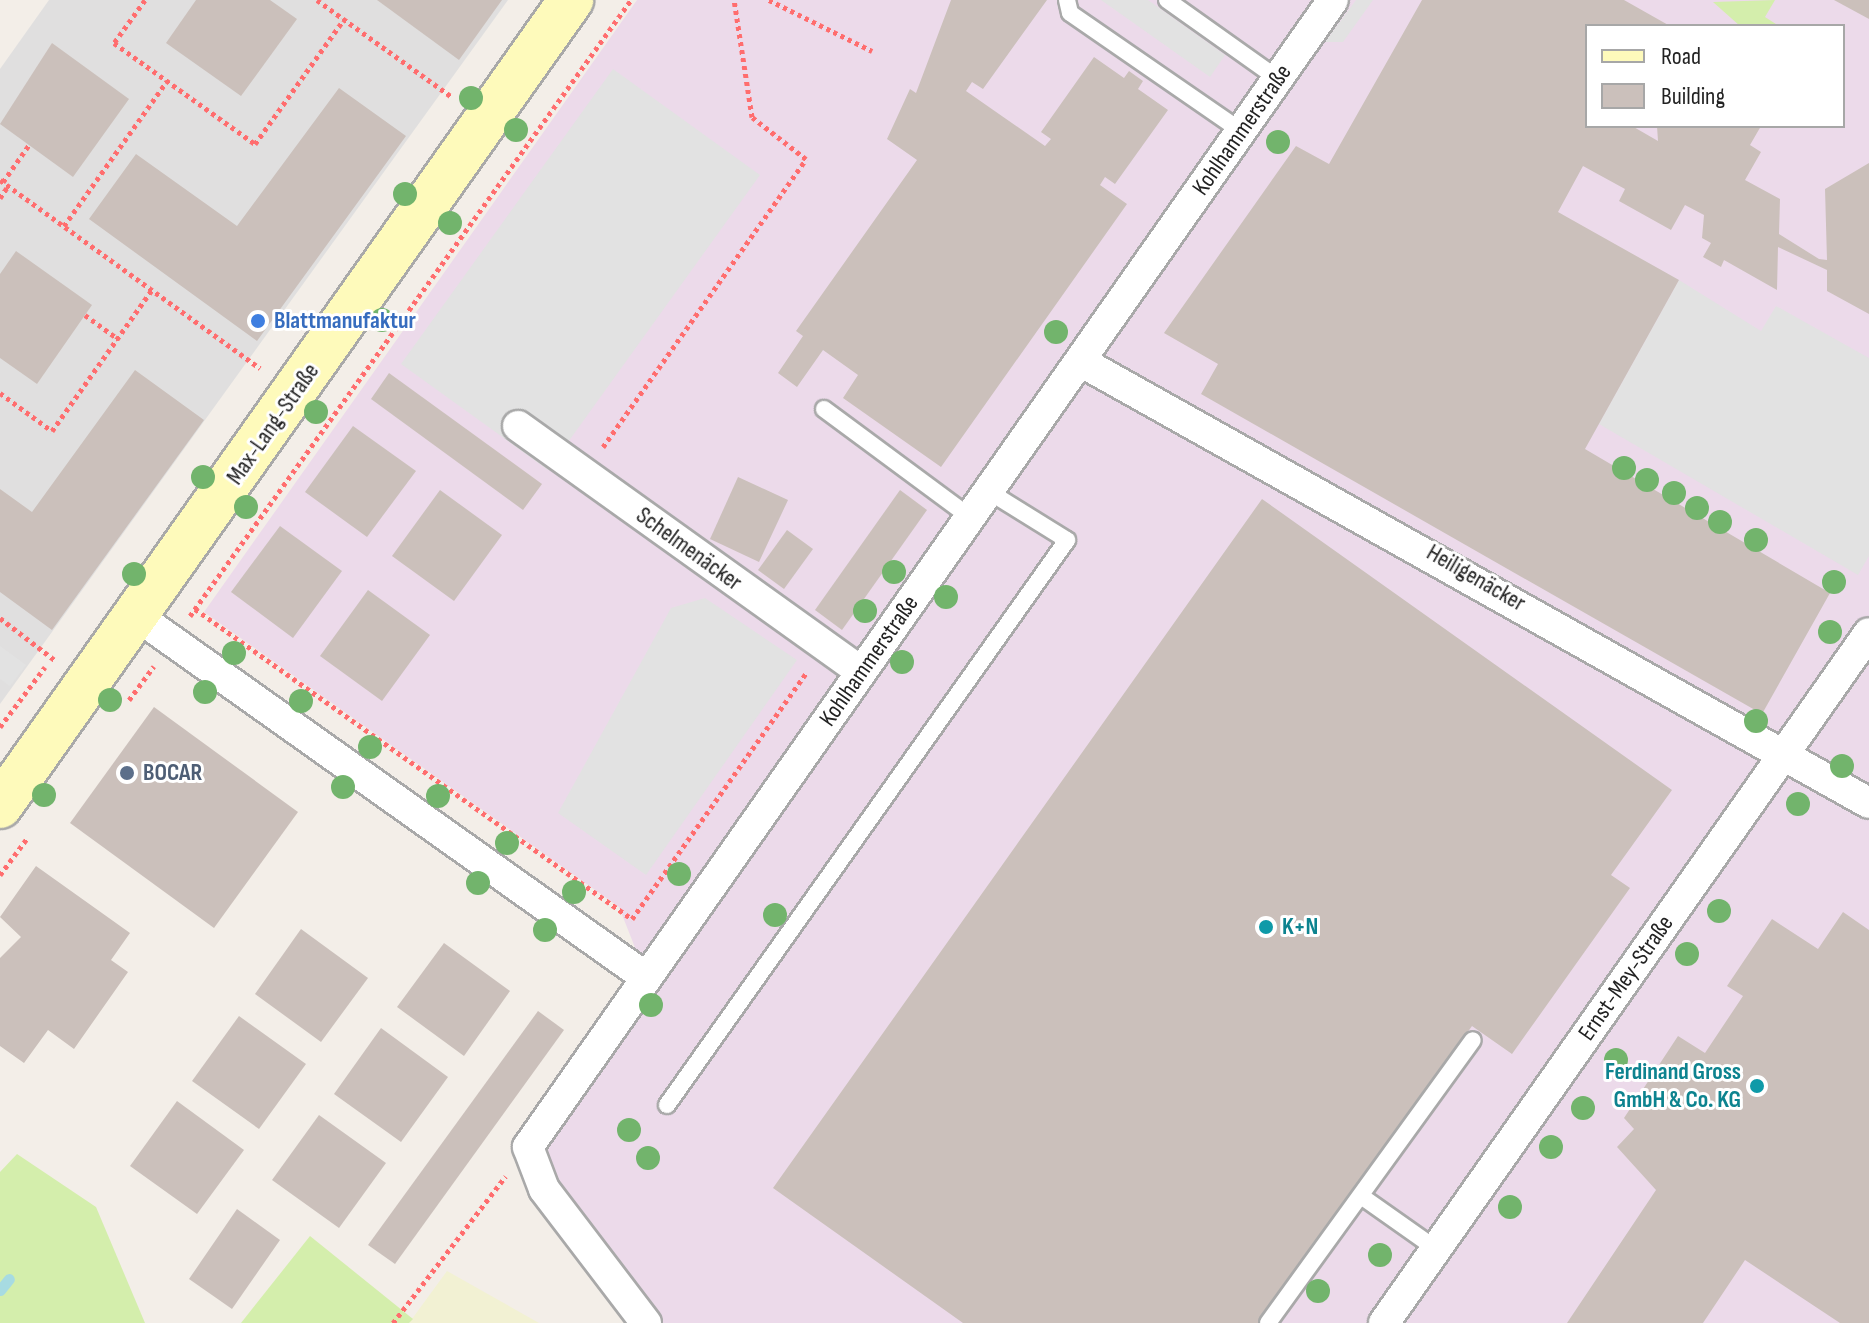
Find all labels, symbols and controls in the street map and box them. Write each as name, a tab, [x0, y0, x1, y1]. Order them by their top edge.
legend	[1585, 24, 1845, 128]
text: Road	[1661, 42, 1701, 71]
street label: Kohlhammerstraße	[1186, 59, 1298, 201]
text: Building	[1661, 82, 1725, 111]
place label: Blattmanufaktur	[274, 307, 416, 335]
marker: Blattmanufaktur	[249, 312, 267, 330]
street label: Max-Lang-Straße	[221, 358, 325, 490]
street label: Schelmenäcker	[630, 501, 748, 597]
street label: Heiligenäcker	[1421, 538, 1531, 618]
street label: Kohlhammerstraße	[813, 590, 925, 732]
place label: BOCAR	[143, 759, 202, 787]
marker: BOCAR	[118, 764, 136, 782]
street label: Ernst-Mey-Straße	[1572, 910, 1680, 1046]
place label: K+N	[1282, 913, 1318, 941]
marker: K+N	[1257, 918, 1275, 936]
place label: Ferdinand Gross GmbH & Co. KG	[1605, 1058, 1741, 1114]
marker: Ferdinand Gross GmbH & Co. KG	[1748, 1077, 1766, 1095]

